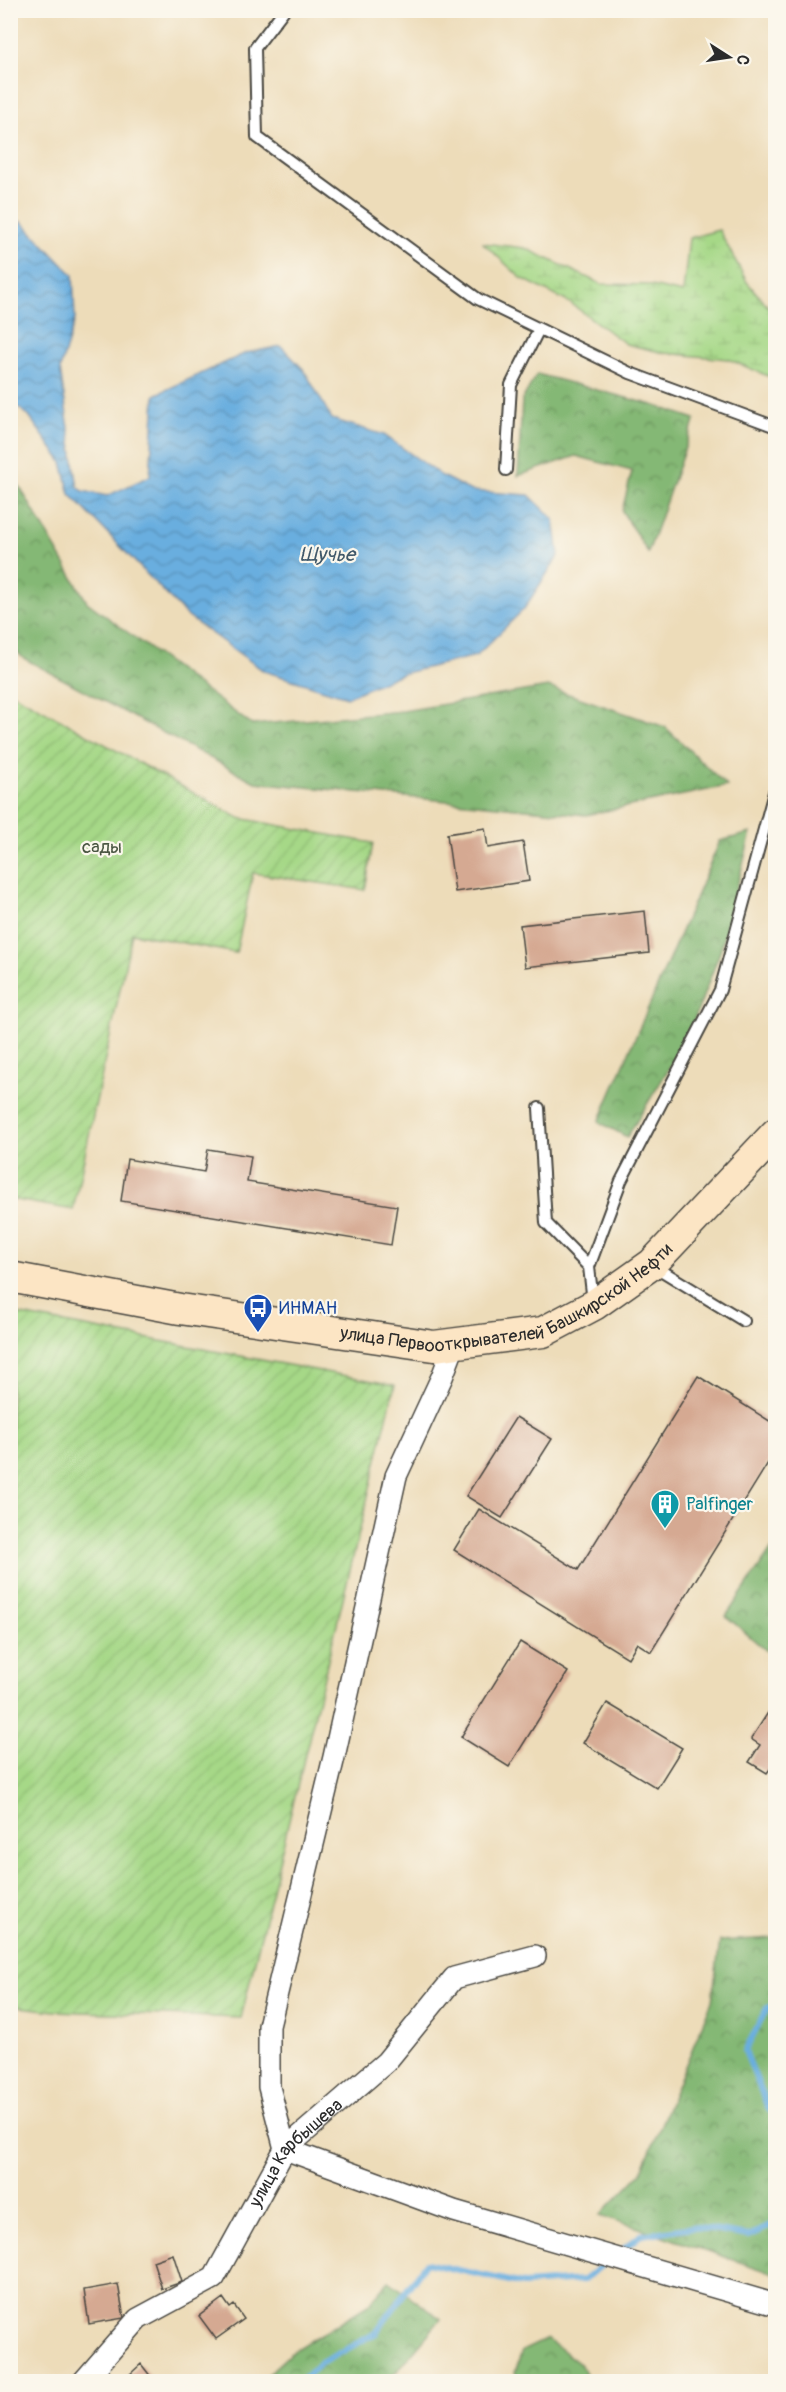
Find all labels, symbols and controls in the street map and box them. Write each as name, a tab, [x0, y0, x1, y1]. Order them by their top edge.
north arrow	[699, 27, 759, 87]
text: С	[732, 53, 754, 67]
water label: Щучье	[299, 542, 357, 567]
park label: сады	[82, 836, 122, 859]
street label: улица Первооткрывателей Башкирской Нефти	[338, 1238, 677, 1358]
bus stop icon: ИНМАН	[242, 1292, 274, 1334]
place label: ИНМАН	[279, 1297, 337, 1320]
building icon: Palfinger	[649, 1488, 681, 1530]
place label: Palfinger	[686, 1493, 753, 1516]
street label: улица Карбышева	[243, 2093, 347, 2212]

